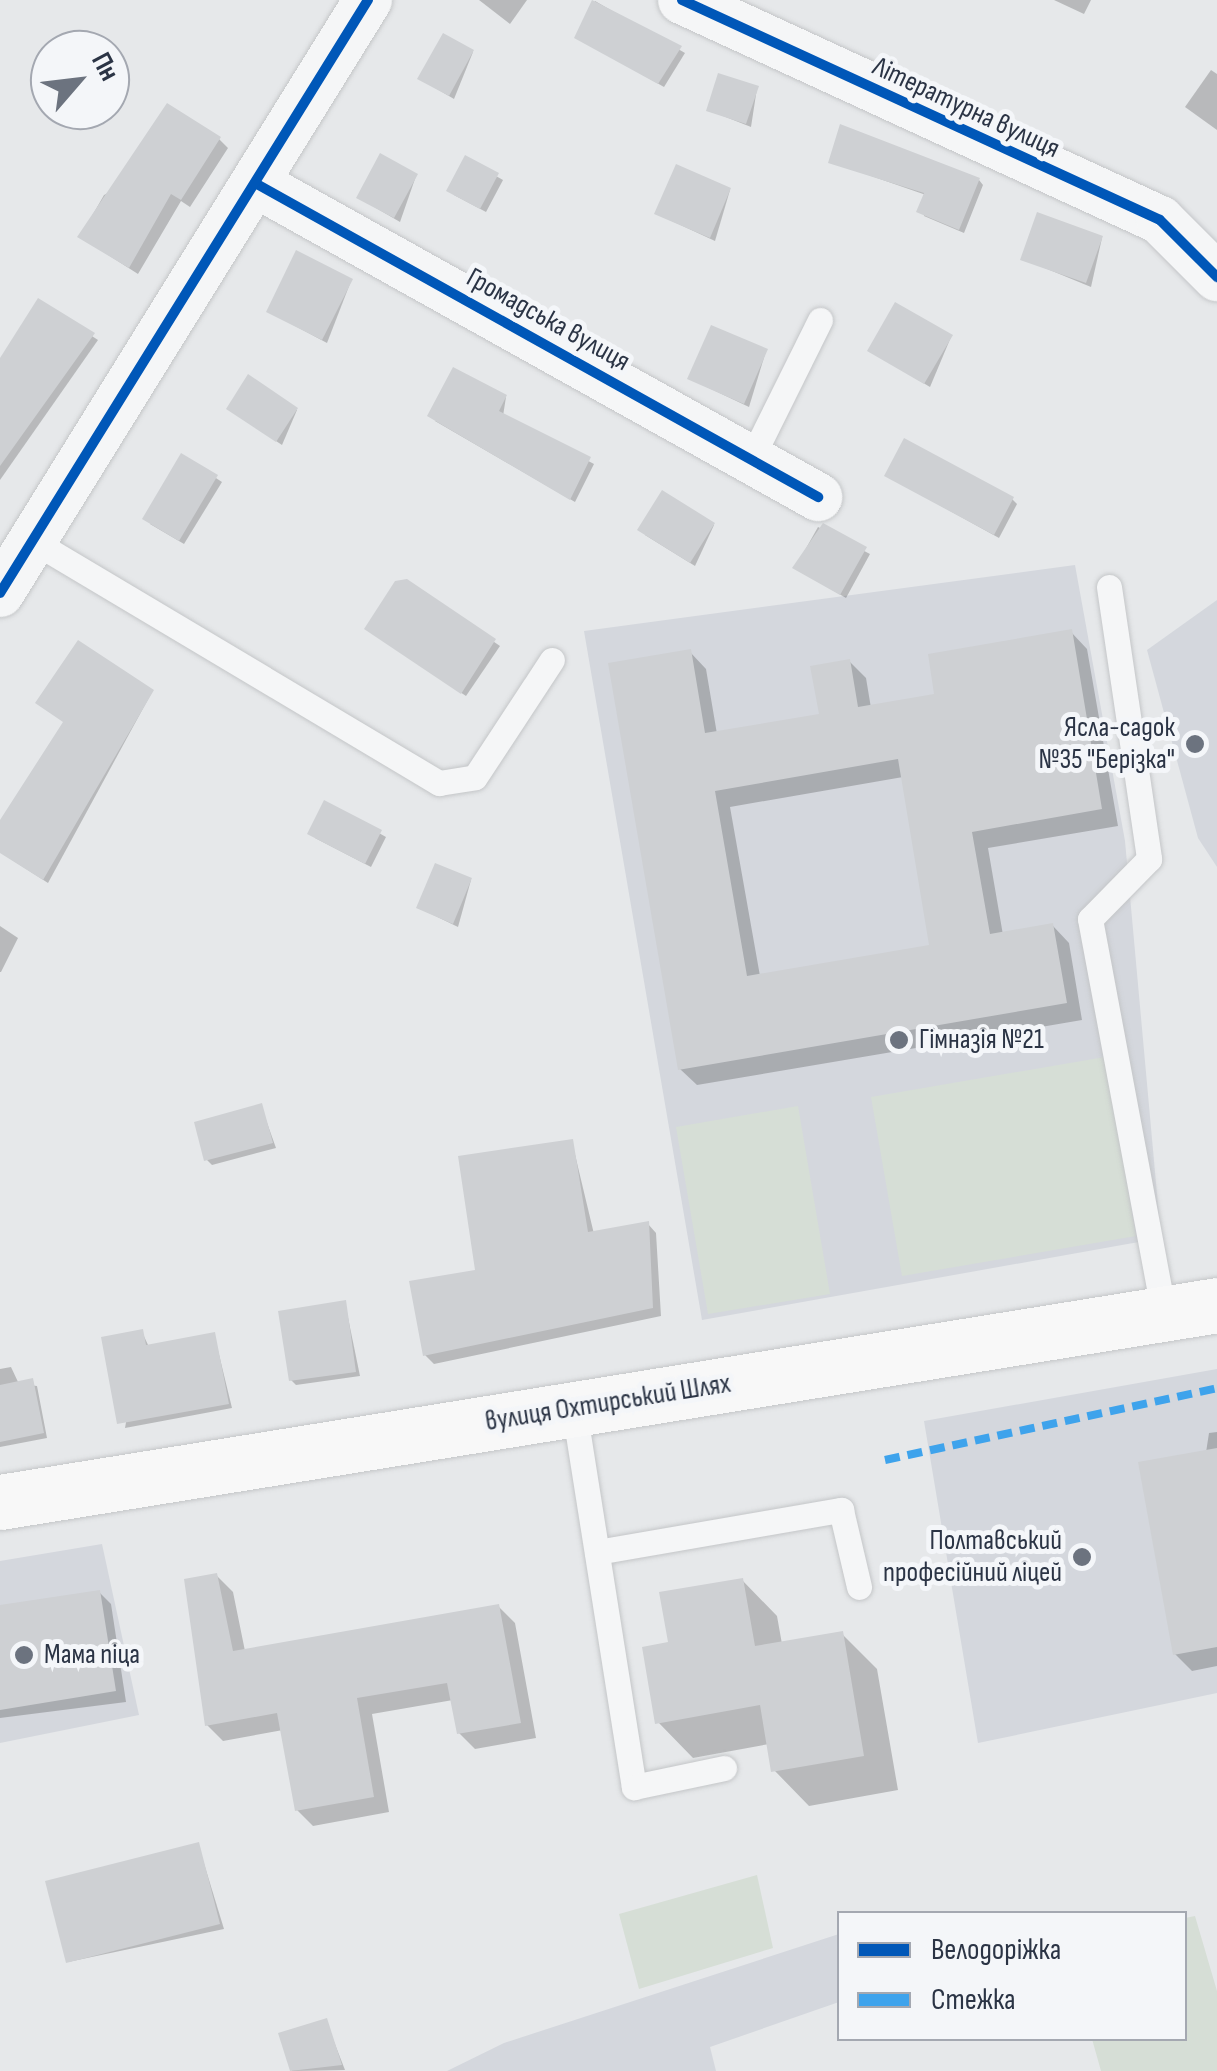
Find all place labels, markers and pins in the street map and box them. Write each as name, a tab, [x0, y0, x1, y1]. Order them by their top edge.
place label: Ясла-садок №35 "Берізка"	[1039, 711, 1175, 777]
marker: Ясла-садок №35 "Берізка"	[1184, 733, 1206, 755]
place label: Гімназія №21	[919, 1023, 1044, 1057]
marker: Гімназія №21	[888, 1029, 910, 1051]
place label: Полтавський професійний ліцей	[883, 1524, 1062, 1590]
marker: Полтавський професійний ліцей	[1071, 1546, 1093, 1568]
place label: Мама піца	[44, 1638, 140, 1672]
marker: Мама піца	[13, 1644, 35, 1666]

